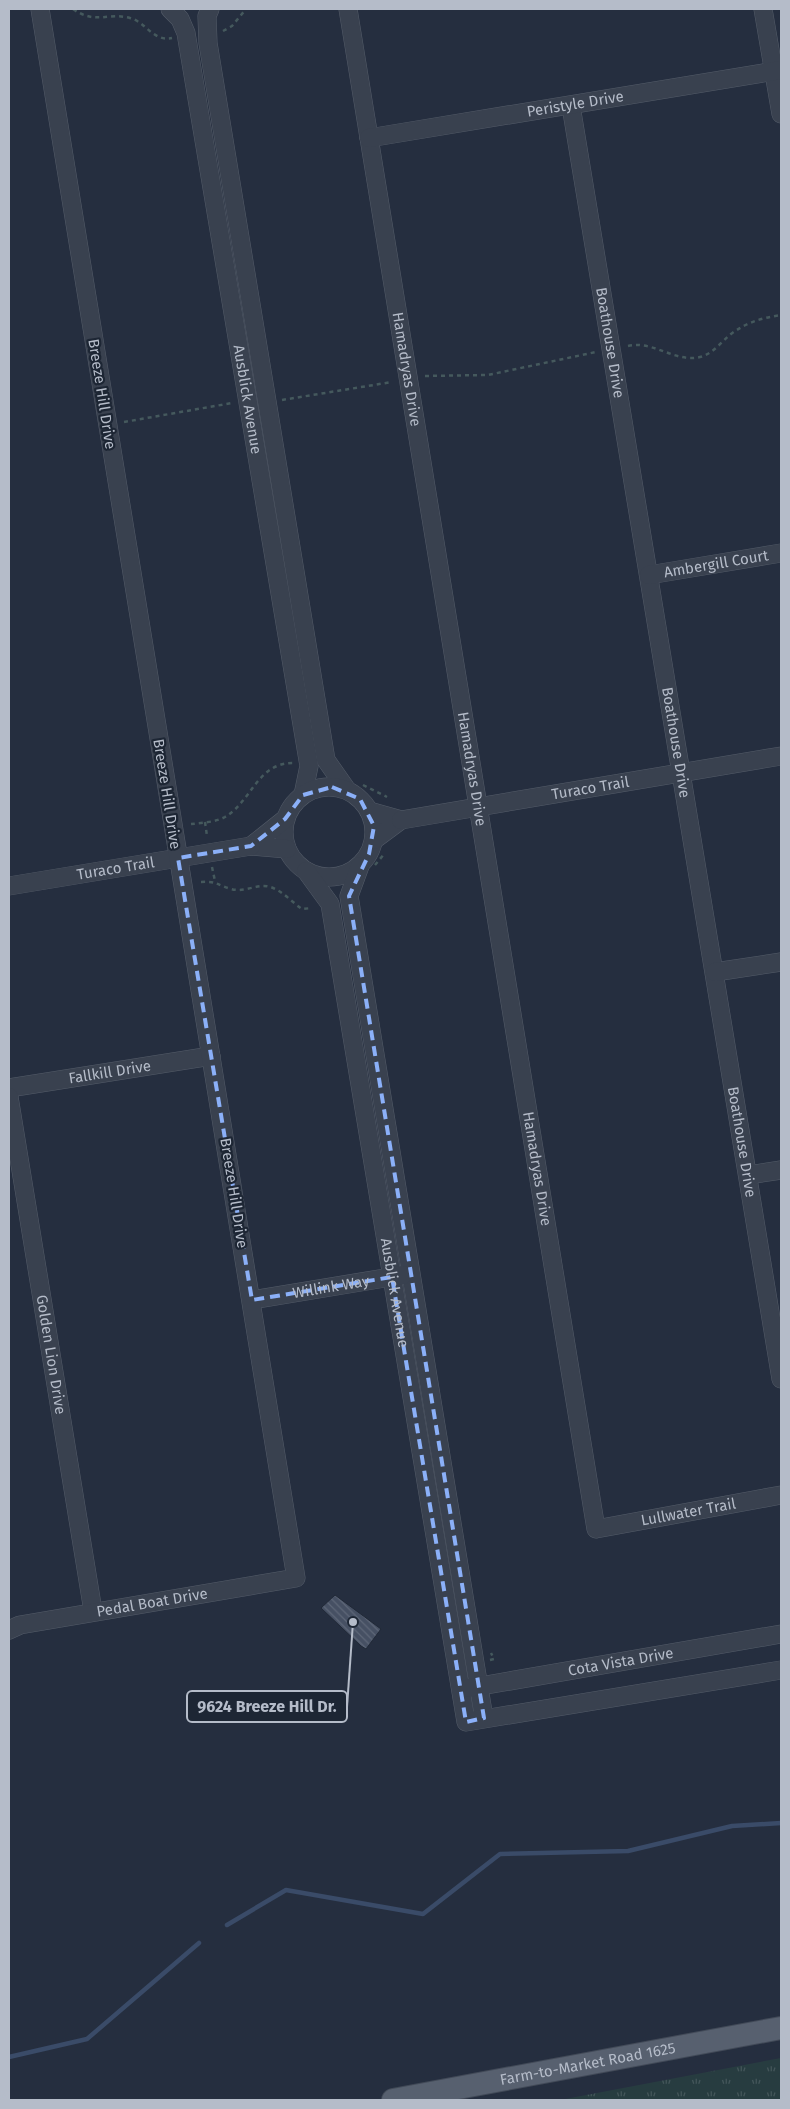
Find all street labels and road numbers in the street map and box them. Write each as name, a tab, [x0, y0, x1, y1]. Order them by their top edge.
street label: Peristyle Drive	[525, 87, 625, 121]
street label: Boathouse Drive	[592, 286, 628, 400]
street label: Hamadryas Drive	[389, 311, 425, 428]
street label: Breeze Hill Drive	[84, 337, 120, 451]
street label: Ausblick Avenue	[229, 343, 266, 456]
street label: Ambergill Court	[662, 546, 770, 581]
street label: Boathouse Drive	[658, 686, 694, 799]
street label: Hamadryas Drive	[454, 710, 490, 827]
street label: Breeze Hill Drive	[149, 737, 185, 851]
street label: Turaco Trail	[550, 773, 631, 803]
street label: Turaco Trail	[75, 853, 156, 884]
street label: Fallkill Drive	[67, 1057, 152, 1087]
street label: Boathouse Drive	[724, 1085, 760, 1199]
street label: Hamadryas Drive	[519, 1110, 555, 1227]
street label: Breeze Hill Drive	[216, 1136, 252, 1250]
street label: Ausblick Avenue	[377, 1237, 413, 1349]
street label: Willink Way	[291, 1272, 371, 1302]
street label: Golden Lion Drive	[32, 1293, 70, 1416]
street label: Lullwater Trail	[639, 1494, 738, 1530]
street label: Pedal Boat Drive	[95, 1584, 209, 1621]
street label: Cota Vista Drive	[567, 1644, 675, 1680]
street label: Farm-to-Market Road 1625	[499, 2039, 677, 2089]

